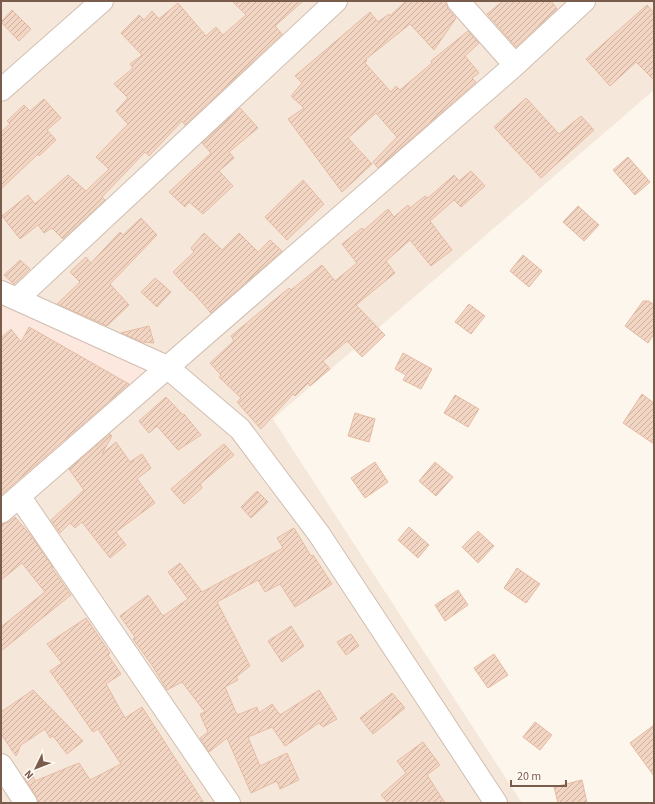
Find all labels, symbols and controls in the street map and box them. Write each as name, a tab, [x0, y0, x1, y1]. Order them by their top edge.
north arrow	[16, 748, 56, 788]
scale bar	[511, 762, 566, 788]
text: N	[21, 767, 37, 782]
text: 20 m	[517, 768, 541, 785]

